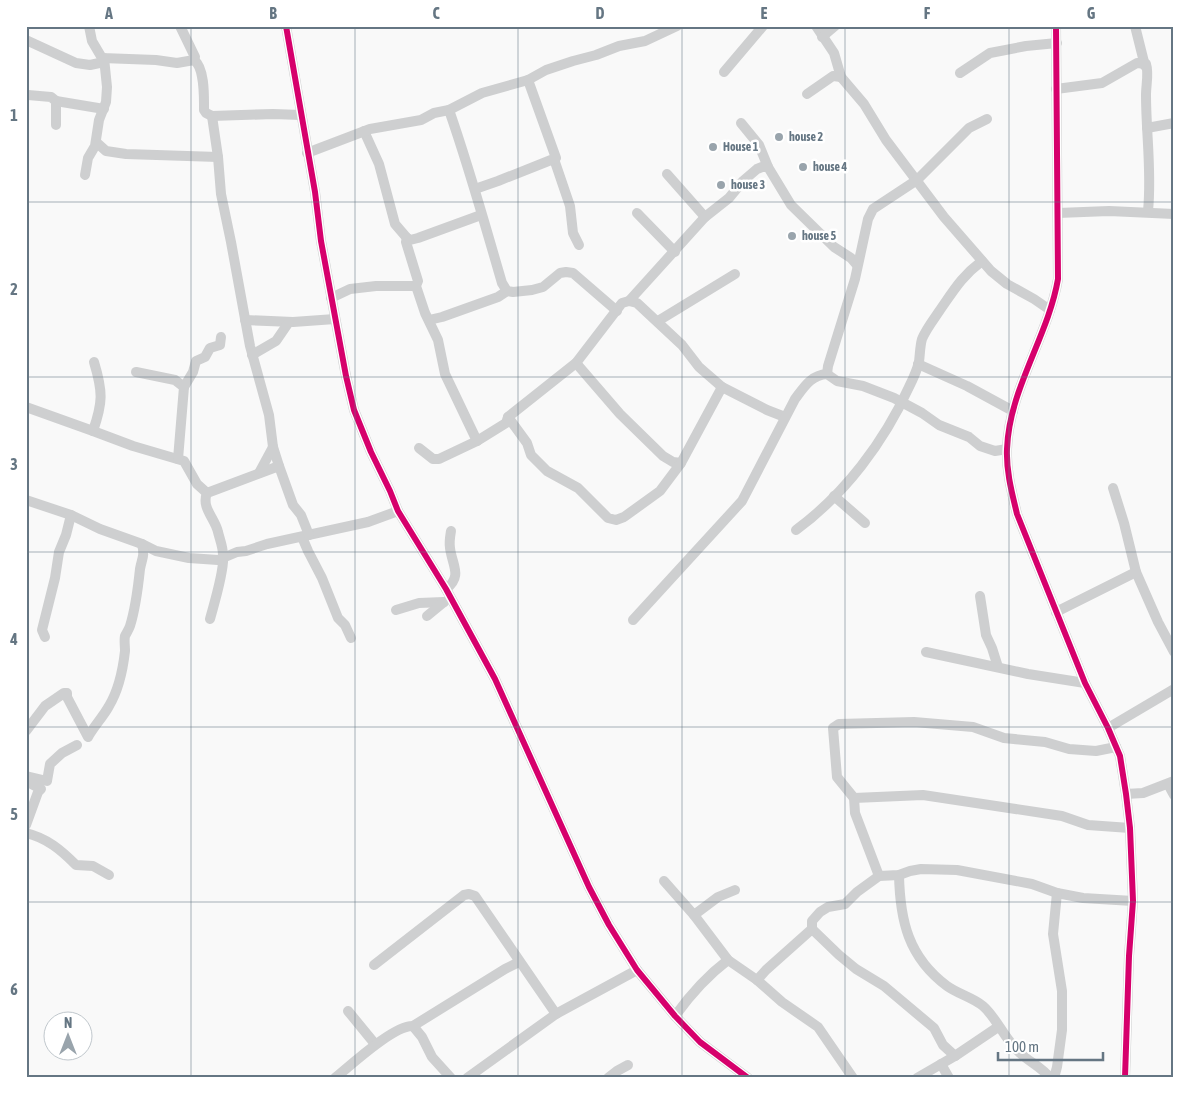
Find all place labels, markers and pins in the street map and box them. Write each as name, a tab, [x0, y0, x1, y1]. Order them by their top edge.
place label: house 2	[789, 130, 824, 144]
marker: house 2	[773, 131, 785, 143]
place label: House 1	[723, 140, 759, 154]
marker: House 1	[707, 141, 719, 153]
place label: house 4	[813, 160, 848, 174]
marker: house 4	[797, 161, 809, 173]
place label: house 3	[731, 178, 766, 192]
marker: house 3	[715, 179, 727, 191]
place label: house 5	[802, 229, 837, 243]
marker: house 5	[786, 230, 798, 242]

